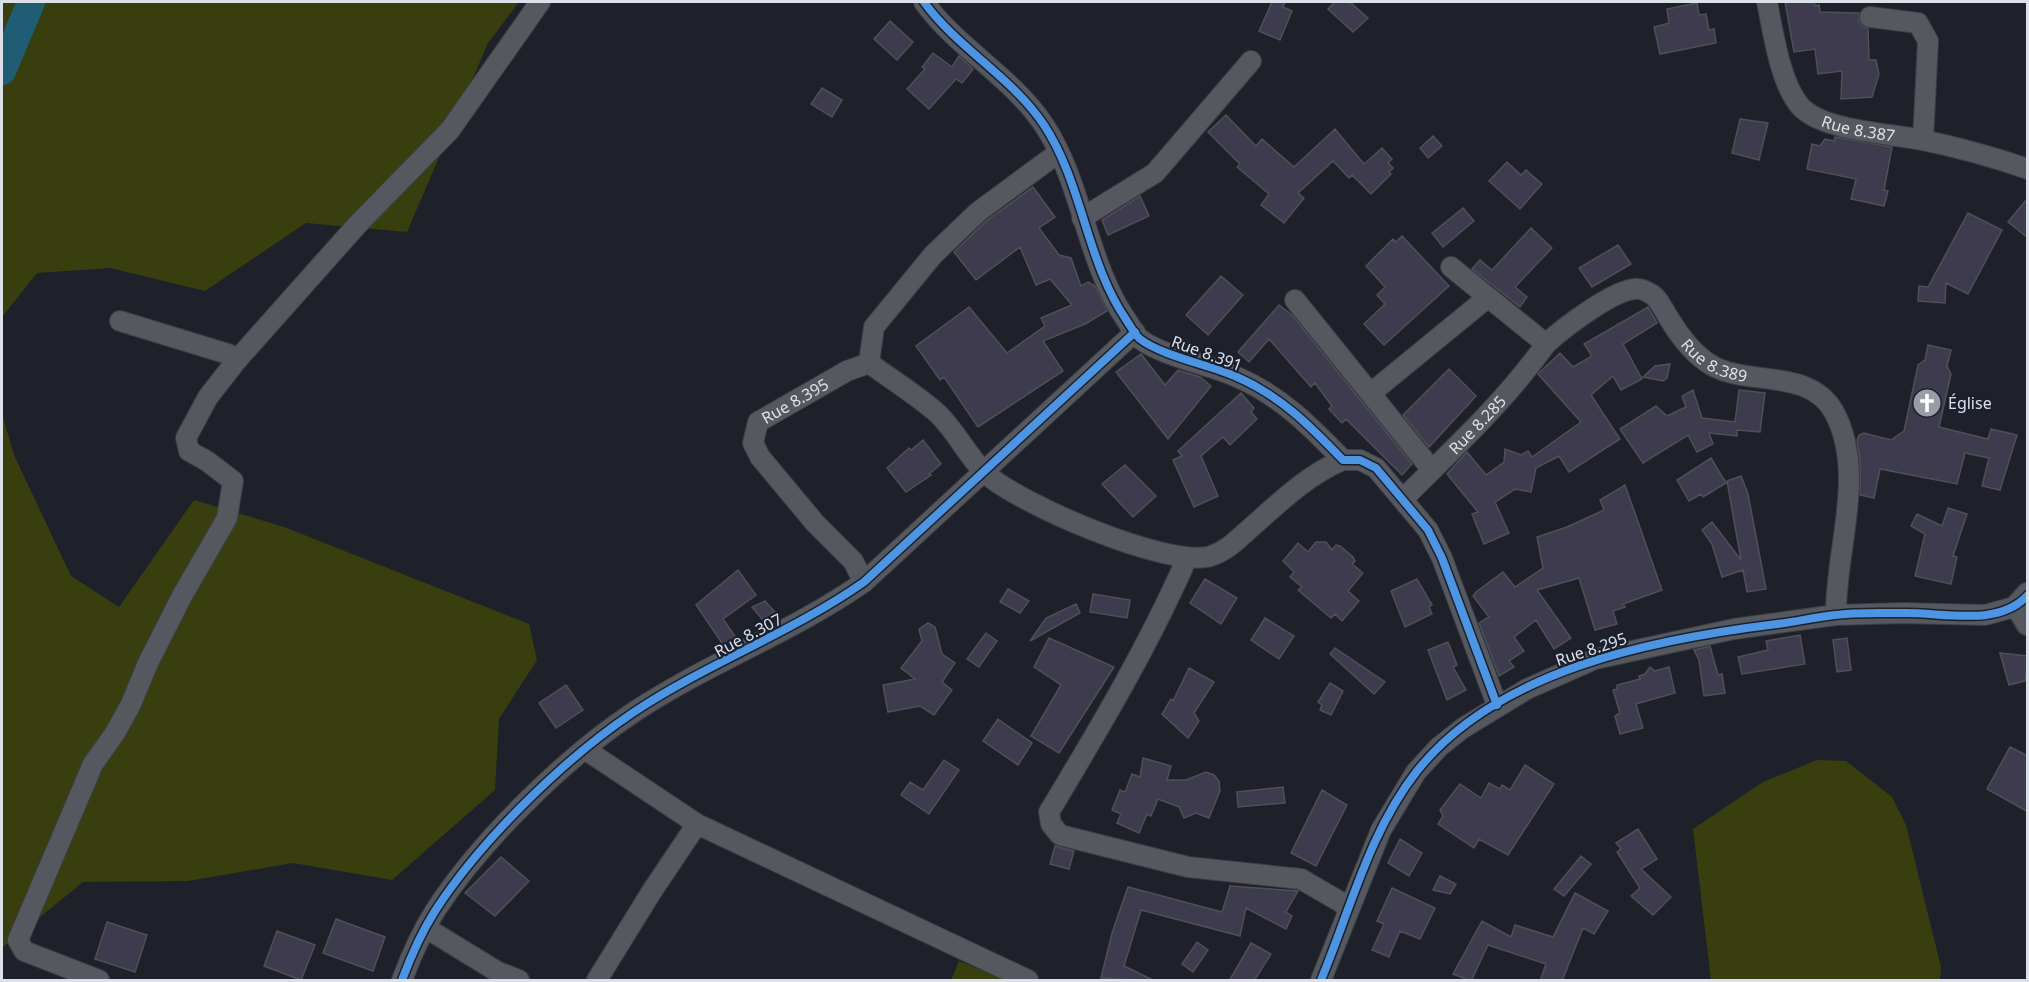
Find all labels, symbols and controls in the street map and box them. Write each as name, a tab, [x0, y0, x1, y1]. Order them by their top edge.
street label: Rue 8.387	[1819, 110, 1896, 147]
street label: Rue 8.391	[1169, 330, 1245, 376]
street label: Rue 8.389	[1676, 334, 1749, 387]
street label: Rue 8.395	[757, 373, 832, 429]
church icon: Église	[1911, 387, 1943, 419]
street label: Rue 8.285	[1444, 391, 1511, 459]
place label: Église	[1948, 392, 1992, 414]
street label: Rue 8.307	[710, 608, 786, 662]
street label: Rue 8.295	[1552, 627, 1630, 671]

